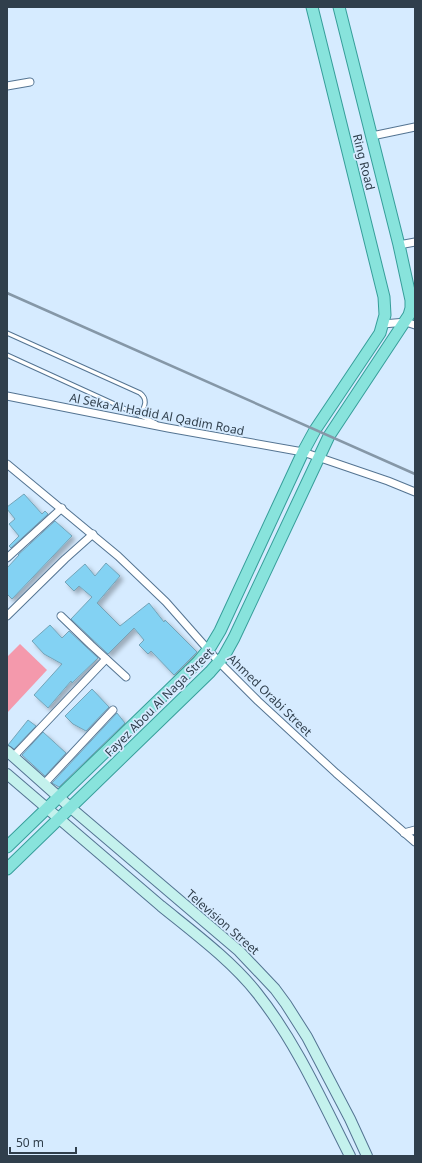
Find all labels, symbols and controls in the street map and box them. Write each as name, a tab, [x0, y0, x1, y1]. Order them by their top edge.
street label: Ring Road	[349, 132, 379, 192]
street label: Al Seka Al Hadid Al Qadim Road	[68, 389, 246, 439]
street label: Fayez Abou Al Naga Street	[101, 643, 218, 760]
street label: Ahmed Orabi Street	[224, 650, 316, 740]
street label: Television Street	[183, 886, 264, 959]
scale bar	[10, 1129, 76, 1155]
text: 50 m	[16, 1134, 44, 1151]

